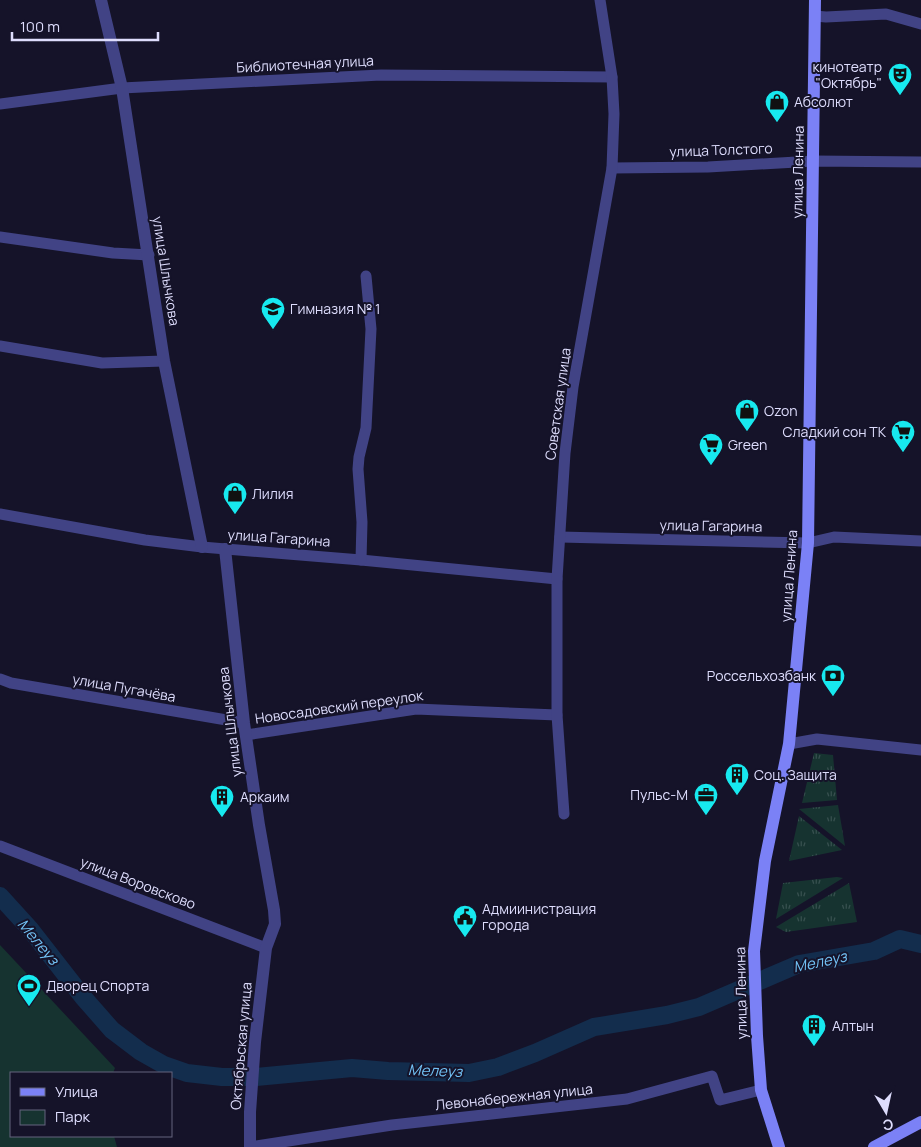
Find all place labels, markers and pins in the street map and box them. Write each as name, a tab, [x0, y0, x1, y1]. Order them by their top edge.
place label: кинотеатр "Октябрь"	[812, 57, 882, 92]
theatre icon: кинотеатр "Октябрь"	[887, 62, 913, 96]
shop icon: Абсолют	[764, 89, 790, 123]
place label: Абсолют	[794, 92, 853, 111]
school or university icon: Гимназия № 1	[260, 296, 286, 330]
place label: Гимназия № 1	[290, 299, 380, 318]
shop icon: Ozon	[734, 398, 760, 432]
place label: Ozon	[764, 401, 798, 420]
supermarket icon: Сладкий сон ТК	[890, 419, 916, 453]
place label: Сладкий сон ТК	[783, 422, 887, 441]
supermarket icon: Green	[698, 432, 724, 466]
place label: Green	[728, 435, 767, 454]
shop icon: Лилия	[222, 481, 248, 515]
place label: Лилия	[252, 484, 294, 503]
bank icon: Россельхозбанк	[820, 663, 846, 697]
place label: Россельхозбанк	[707, 666, 817, 685]
building icon: Соц. Защита	[724, 762, 750, 796]
place label: Соц. Защита	[754, 765, 837, 784]
office icon: Пульс-М	[693, 782, 719, 816]
building icon: Аркаим	[209, 784, 235, 818]
place label: Пульс-М	[630, 785, 688, 804]
place label: Аркаим	[240, 787, 290, 806]
place label: Адмиинистрация города	[482, 899, 596, 934]
public building icon: Адмиинистрация города	[452, 904, 478, 938]
sports icon: Дворец Спорта	[16, 973, 42, 1007]
place label: Дворец Спорта	[46, 976, 149, 995]
building icon: Алтын	[801, 1013, 827, 1047]
place label: Алтын	[832, 1016, 874, 1035]

